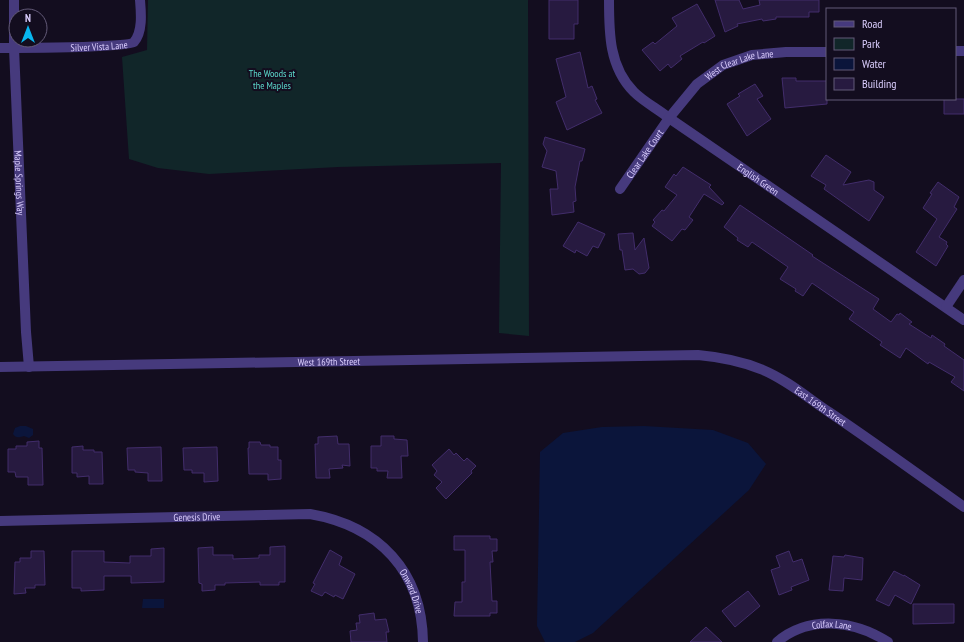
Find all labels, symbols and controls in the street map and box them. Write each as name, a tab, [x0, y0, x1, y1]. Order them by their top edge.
north arrow	[8, 8, 48, 48]
legend	[826, 8, 956, 100]
text: N	[25, 11, 31, 25]
text: Road	[862, 16, 882, 31]
text: Park	[862, 36, 880, 51]
street label: Silver Vista Lane	[70, 37, 128, 54]
street label: West Clear Lake Lane	[702, 47, 774, 83]
text: Water	[862, 56, 887, 71]
park label: The Woods at the Maples	[249, 67, 296, 92]
text: Building	[862, 76, 897, 91]
street label: Clear Lake Court	[623, 126, 666, 181]
street label: Maple Springs Way	[12, 150, 28, 216]
street label: English Green	[735, 160, 782, 198]
street label: West 169th Street	[298, 354, 360, 368]
street label: East 169th Street	[792, 383, 849, 429]
street label: Genesis Drive	[173, 510, 221, 524]
street label: Onward Drive	[397, 566, 426, 615]
street label: Colfax Lane	[811, 617, 853, 633]

